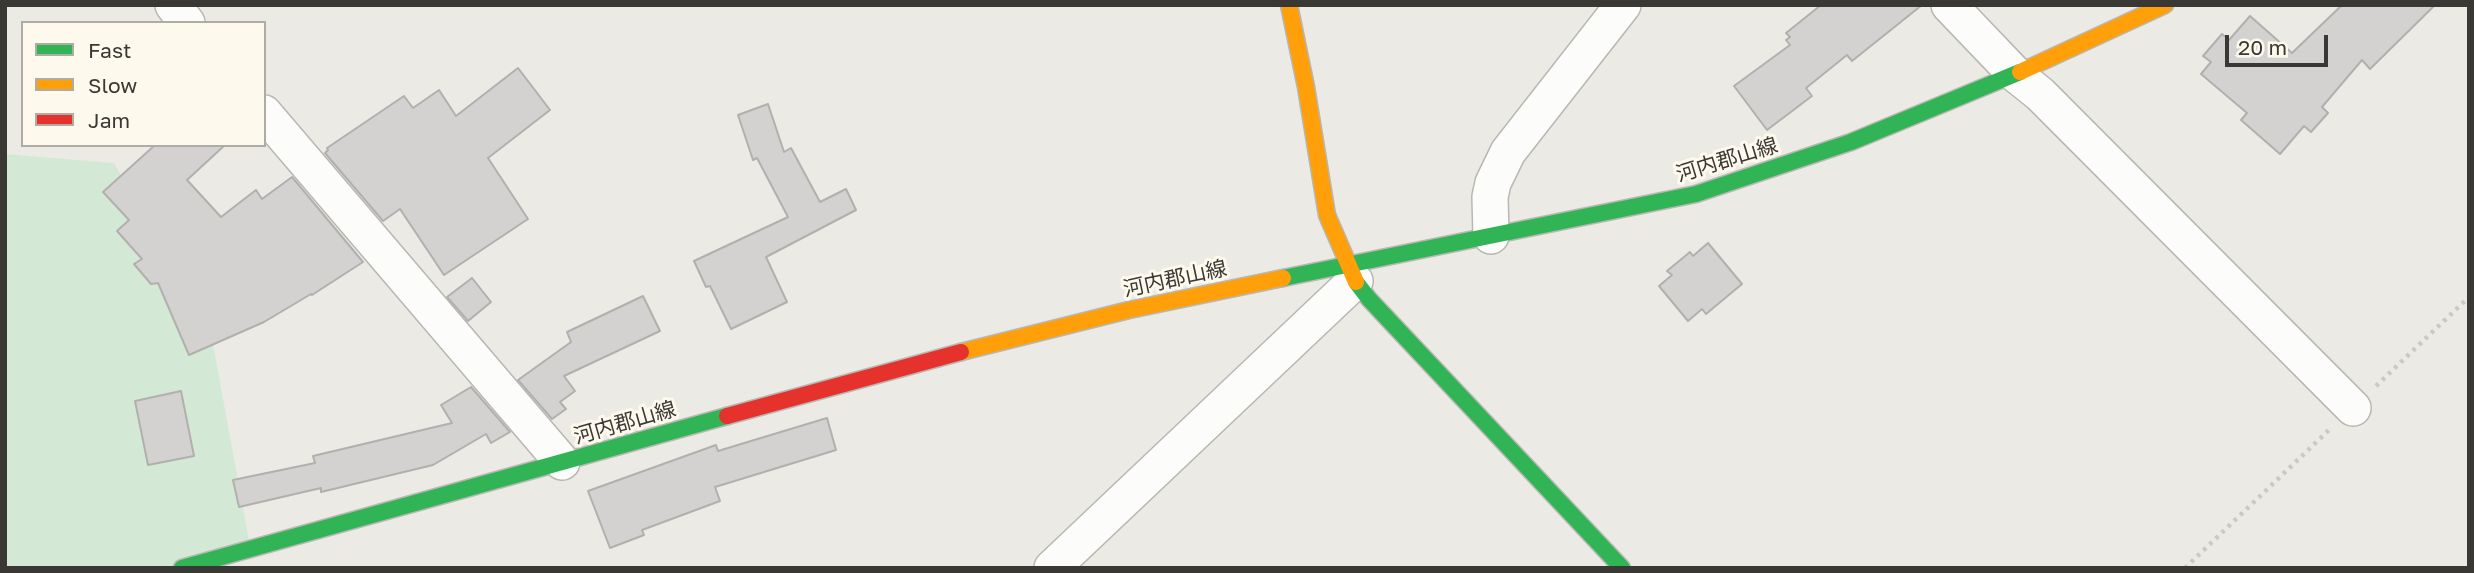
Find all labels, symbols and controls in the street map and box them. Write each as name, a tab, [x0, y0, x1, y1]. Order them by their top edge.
legend	[21, 21, 266, 147]
scale bar	[2229, 21, 2332, 65]
text: 20 m	[2238, 34, 2287, 60]
text: Fast	[88, 37, 131, 63]
text: Slow	[88, 72, 137, 98]
text: Jam	[88, 107, 130, 133]
street label: 河内郡山線	[1673, 133, 1781, 187]
street label: 河内郡山線	[1121, 256, 1229, 302]
street label: 河内郡山線	[571, 396, 679, 450]

